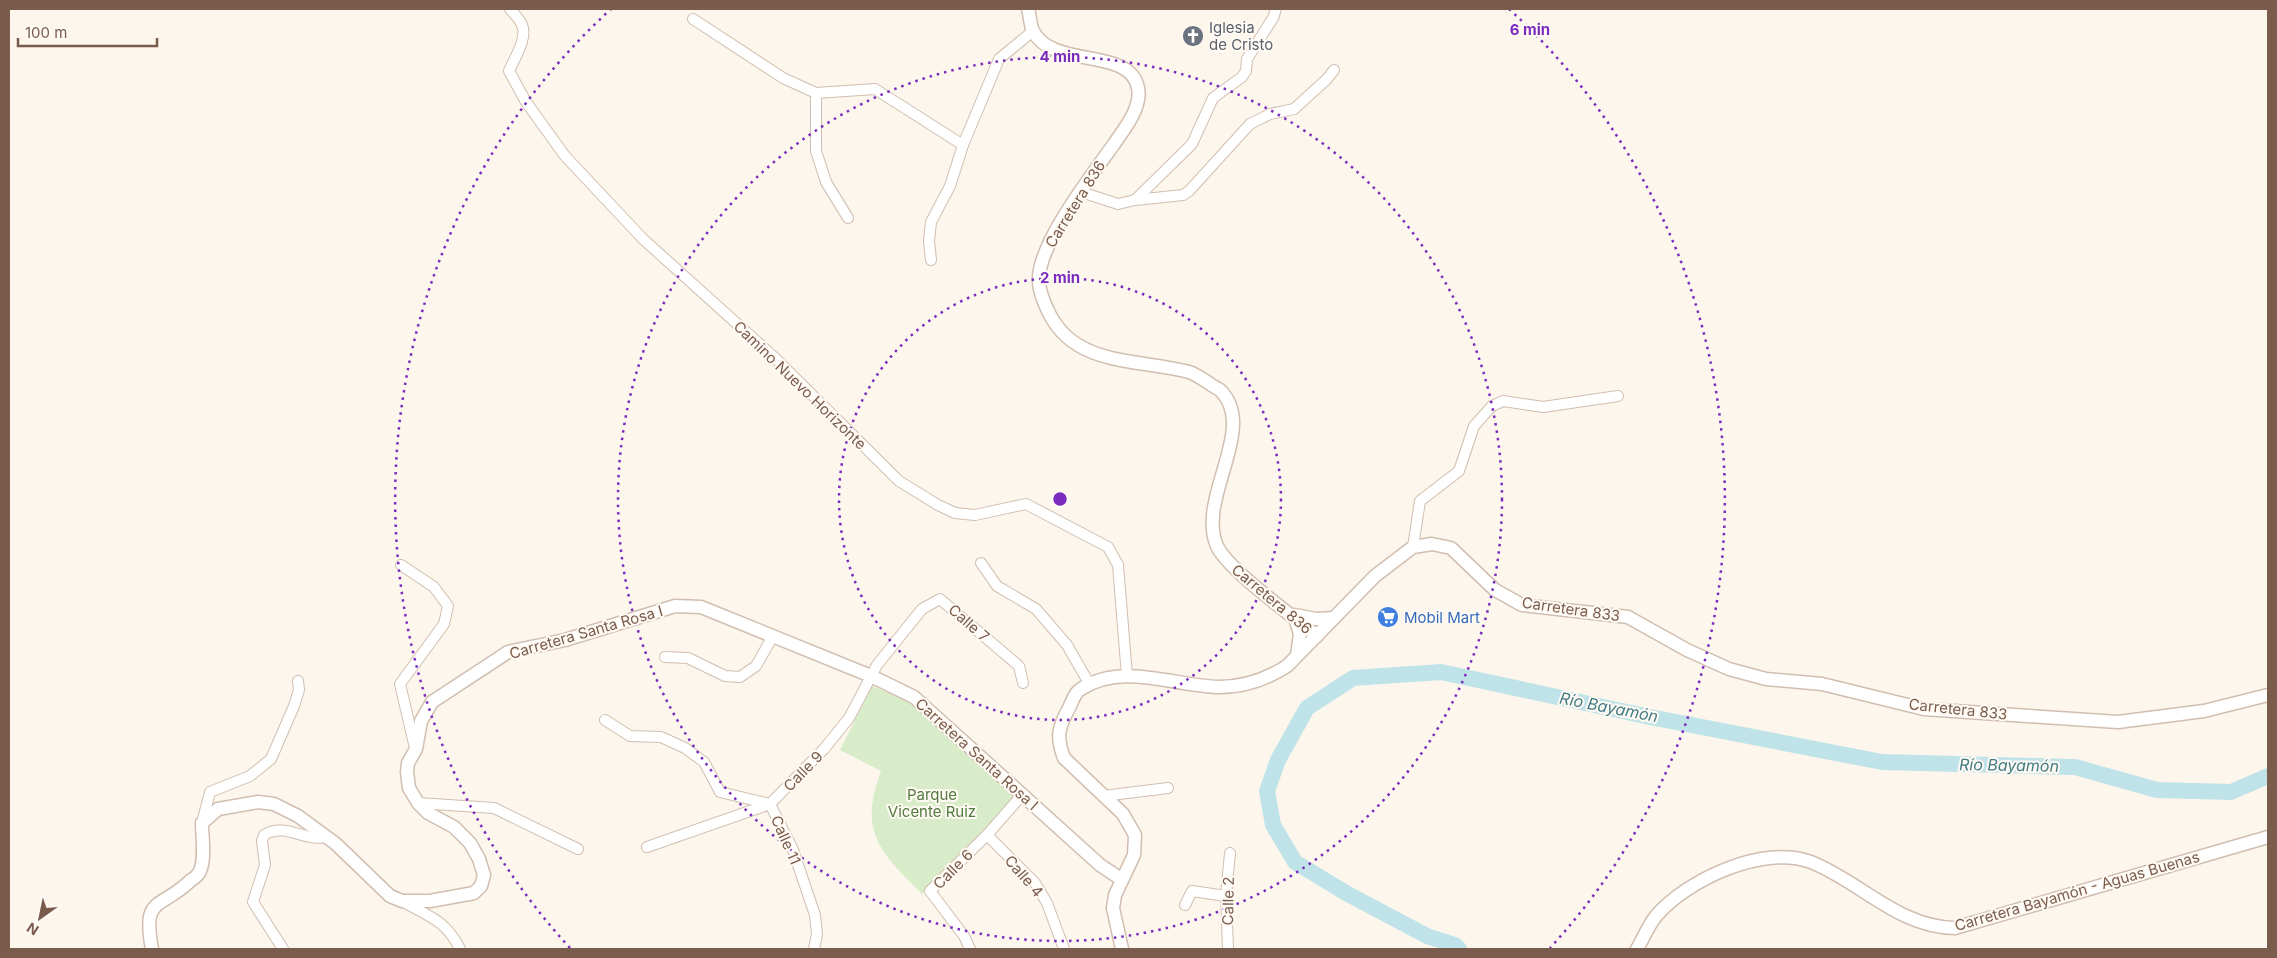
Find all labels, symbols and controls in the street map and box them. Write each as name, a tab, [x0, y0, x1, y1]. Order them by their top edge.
scale bar	[18, 15, 156, 47]
place label: Iglesia de Cristo	[1209, 18, 1273, 54]
text: 6 min	[1510, 20, 1550, 39]
text: 100 m	[25, 23, 67, 42]
church icon: Iglesia de Cristo	[1181, 24, 1205, 48]
text: 4 min	[1040, 47, 1080, 66]
street label: Carretera 836	[1041, 157, 1109, 251]
text: 2 min	[1040, 268, 1080, 287]
street label: Camino Nuevo Horizonte	[730, 317, 870, 453]
centre of rings	[1051, 490, 1069, 508]
street label: Carretera 836	[1228, 560, 1316, 638]
street label: Carretera 833	[1521, 593, 1621, 625]
street label: Calle 7	[945, 600, 993, 646]
street label: Carretera Santa Rosa I	[507, 601, 665, 663]
supermarket icon: Mobil Mart	[1376, 605, 1400, 629]
place label: Mobil Mart	[1404, 608, 1480, 627]
water label: Río Bayamón	[1558, 688, 1660, 726]
street label: Carretera Santa Rosa I	[912, 694, 1042, 814]
street label: Carretera 833	[1908, 694, 2008, 724]
street label: Calle 9	[779, 747, 827, 795]
water label: Río Bayamón	[1959, 754, 2059, 776]
park label: Parque Vicente Ruiz	[888, 785, 976, 821]
street label: Calle 11	[767, 812, 805, 868]
street label: Calle 6	[929, 845, 977, 893]
street label: Carretera Bayamón - Aguas Buenas	[1952, 847, 2202, 935]
street label: Calle 4	[1001, 851, 1047, 901]
street label: Calle 2	[1218, 876, 1238, 926]
north arrow	[15, 893, 65, 943]
text: N	[24, 919, 42, 939]

